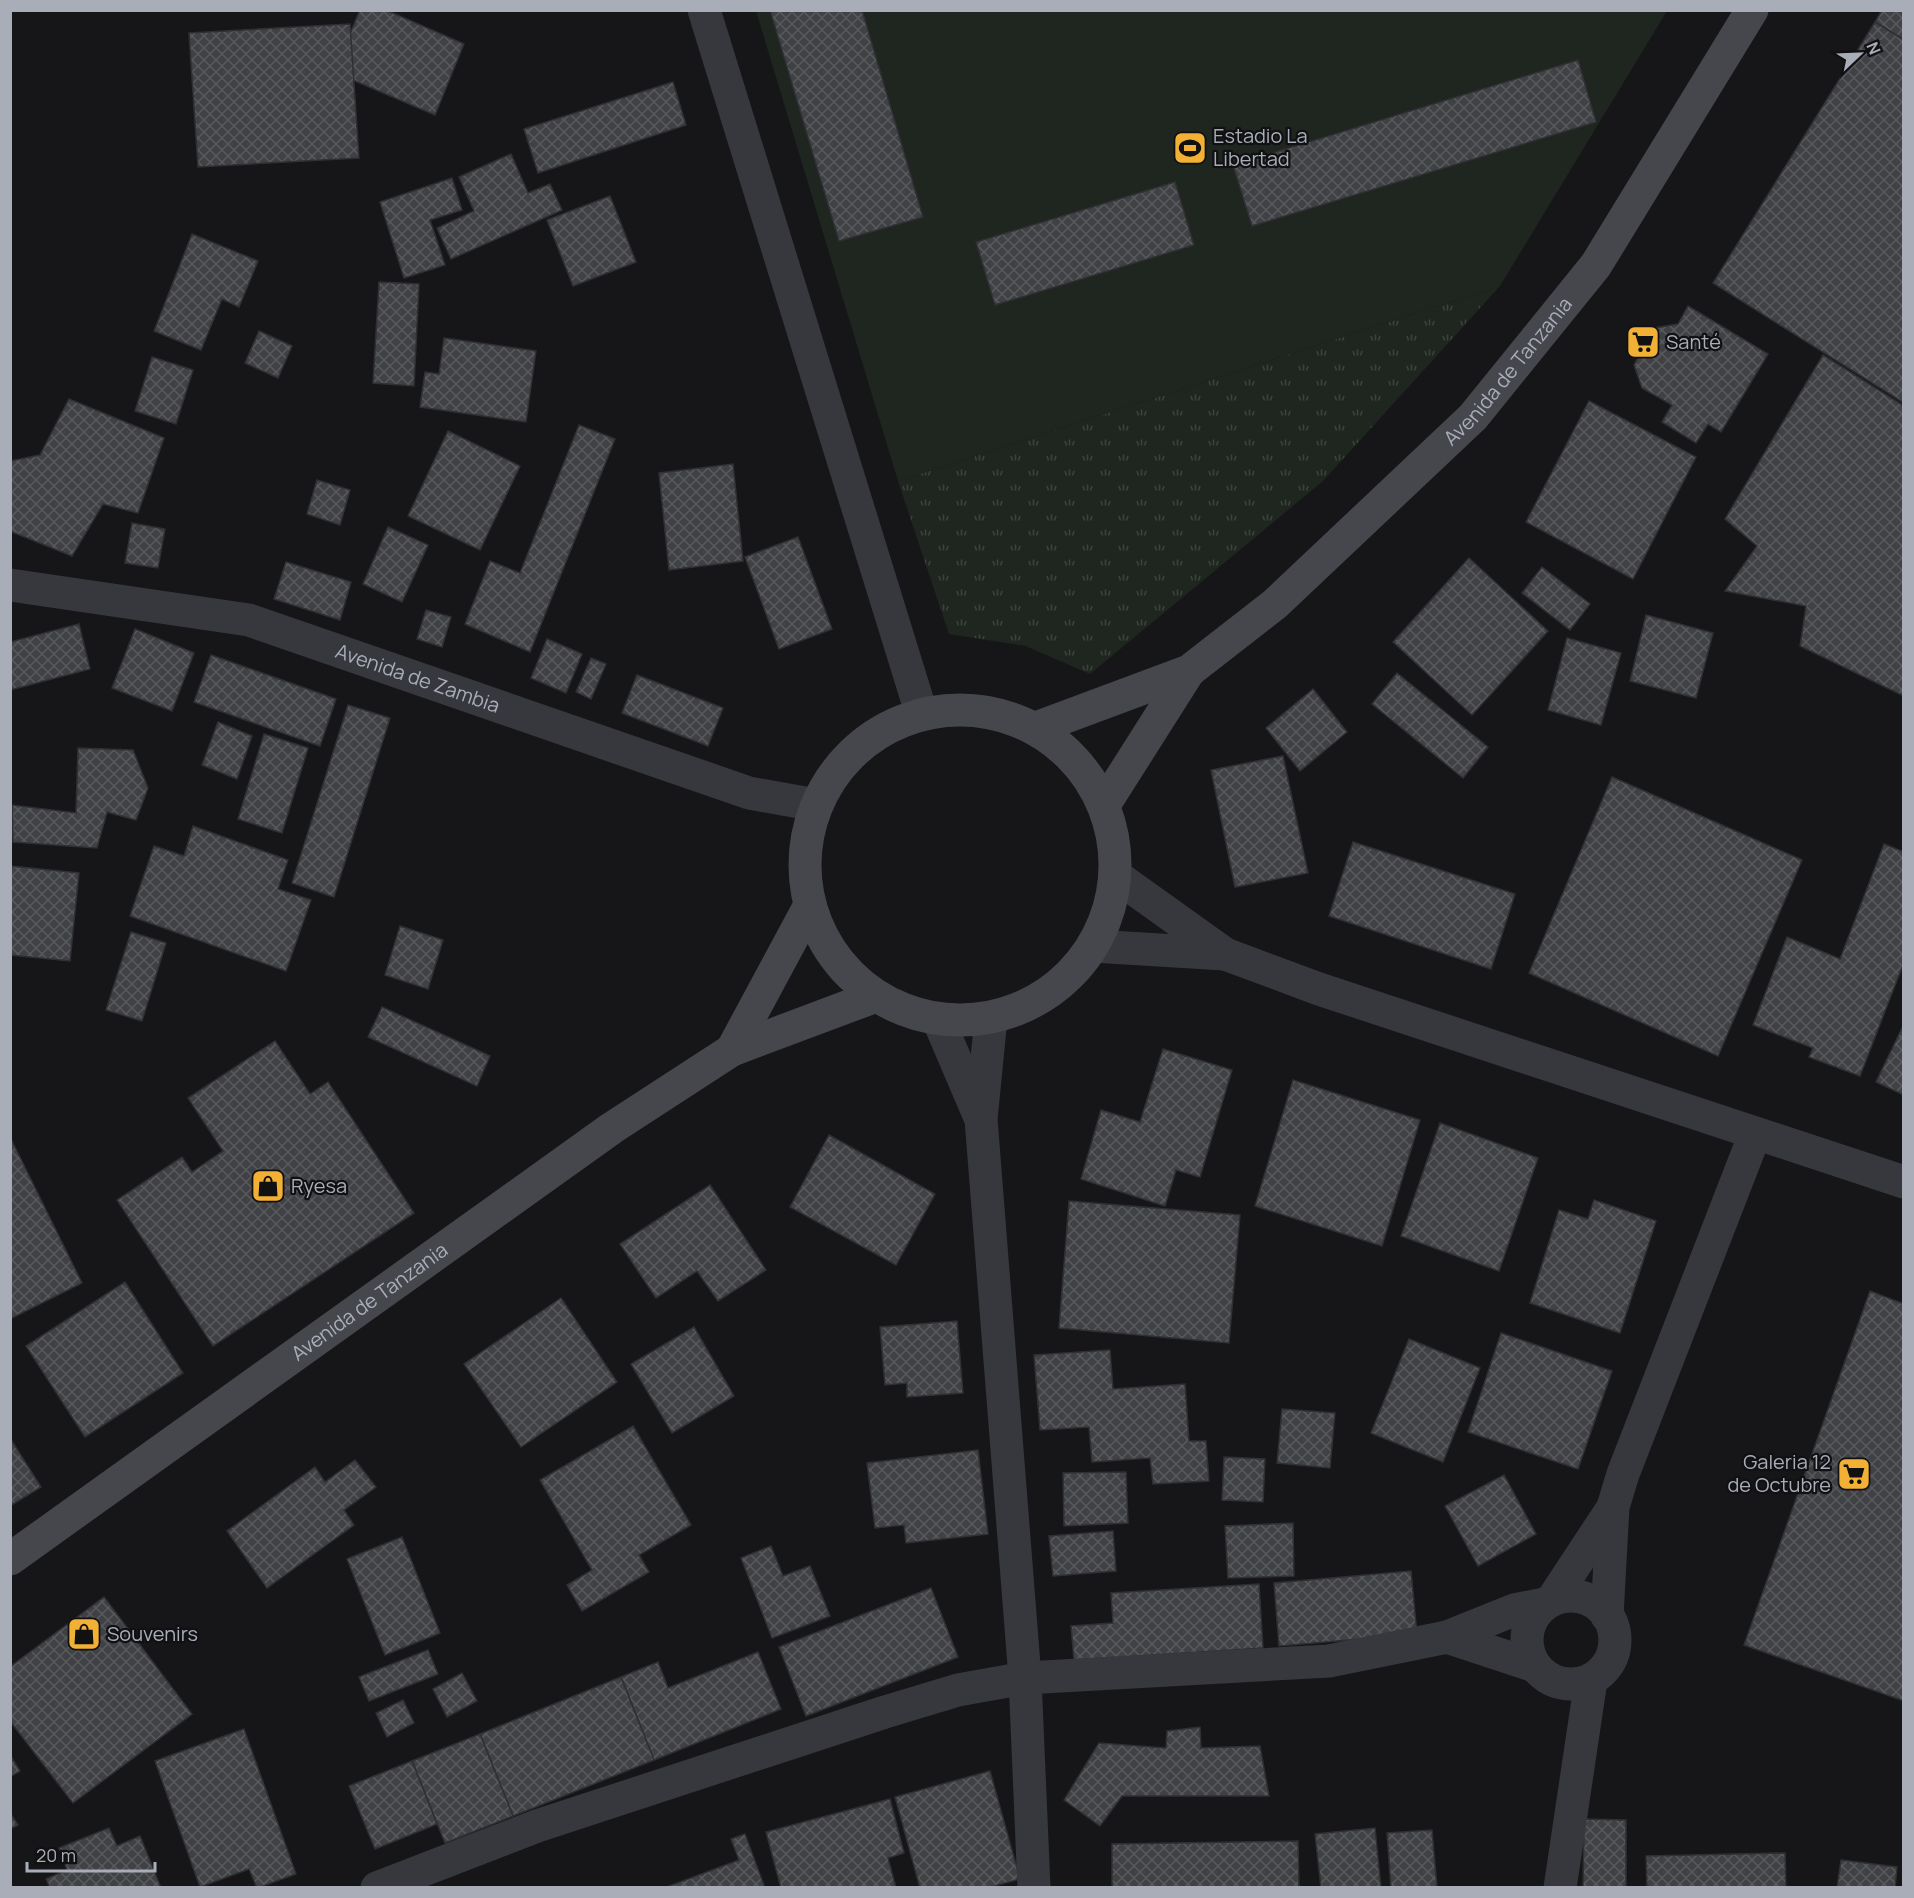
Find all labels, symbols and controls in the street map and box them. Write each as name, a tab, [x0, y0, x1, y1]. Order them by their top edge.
north arrow	[1830, 24, 1890, 84]
text: N	[1861, 39, 1886, 58]
place label: Estadio La Libertad	[1213, 122, 1308, 172]
sports icon: Estadio La Libertad	[1172, 130, 1208, 166]
street label: Avenida de Tanzania	[1437, 291, 1578, 451]
supermarket icon: Santé	[1625, 324, 1661, 360]
place label: Santé	[1666, 328, 1721, 355]
street label: Avenida de Zambia	[332, 637, 504, 719]
shop icon: Ryesa	[250, 1168, 286, 1204]
place label: Ryesa	[291, 1172, 347, 1199]
street label: Avenida de Tanzania	[285, 1236, 453, 1367]
place label: Galeria 12 de Octubre	[1727, 1448, 1831, 1498]
supermarket icon: Galeria 12 de Octubre	[1836, 1456, 1872, 1492]
shop icon: Souvenirs	[66, 1616, 102, 1652]
place label: Souvenirs	[107, 1620, 198, 1647]
scale bar	[27, 1835, 154, 1873]
text: 20 m	[36, 1843, 76, 1867]

